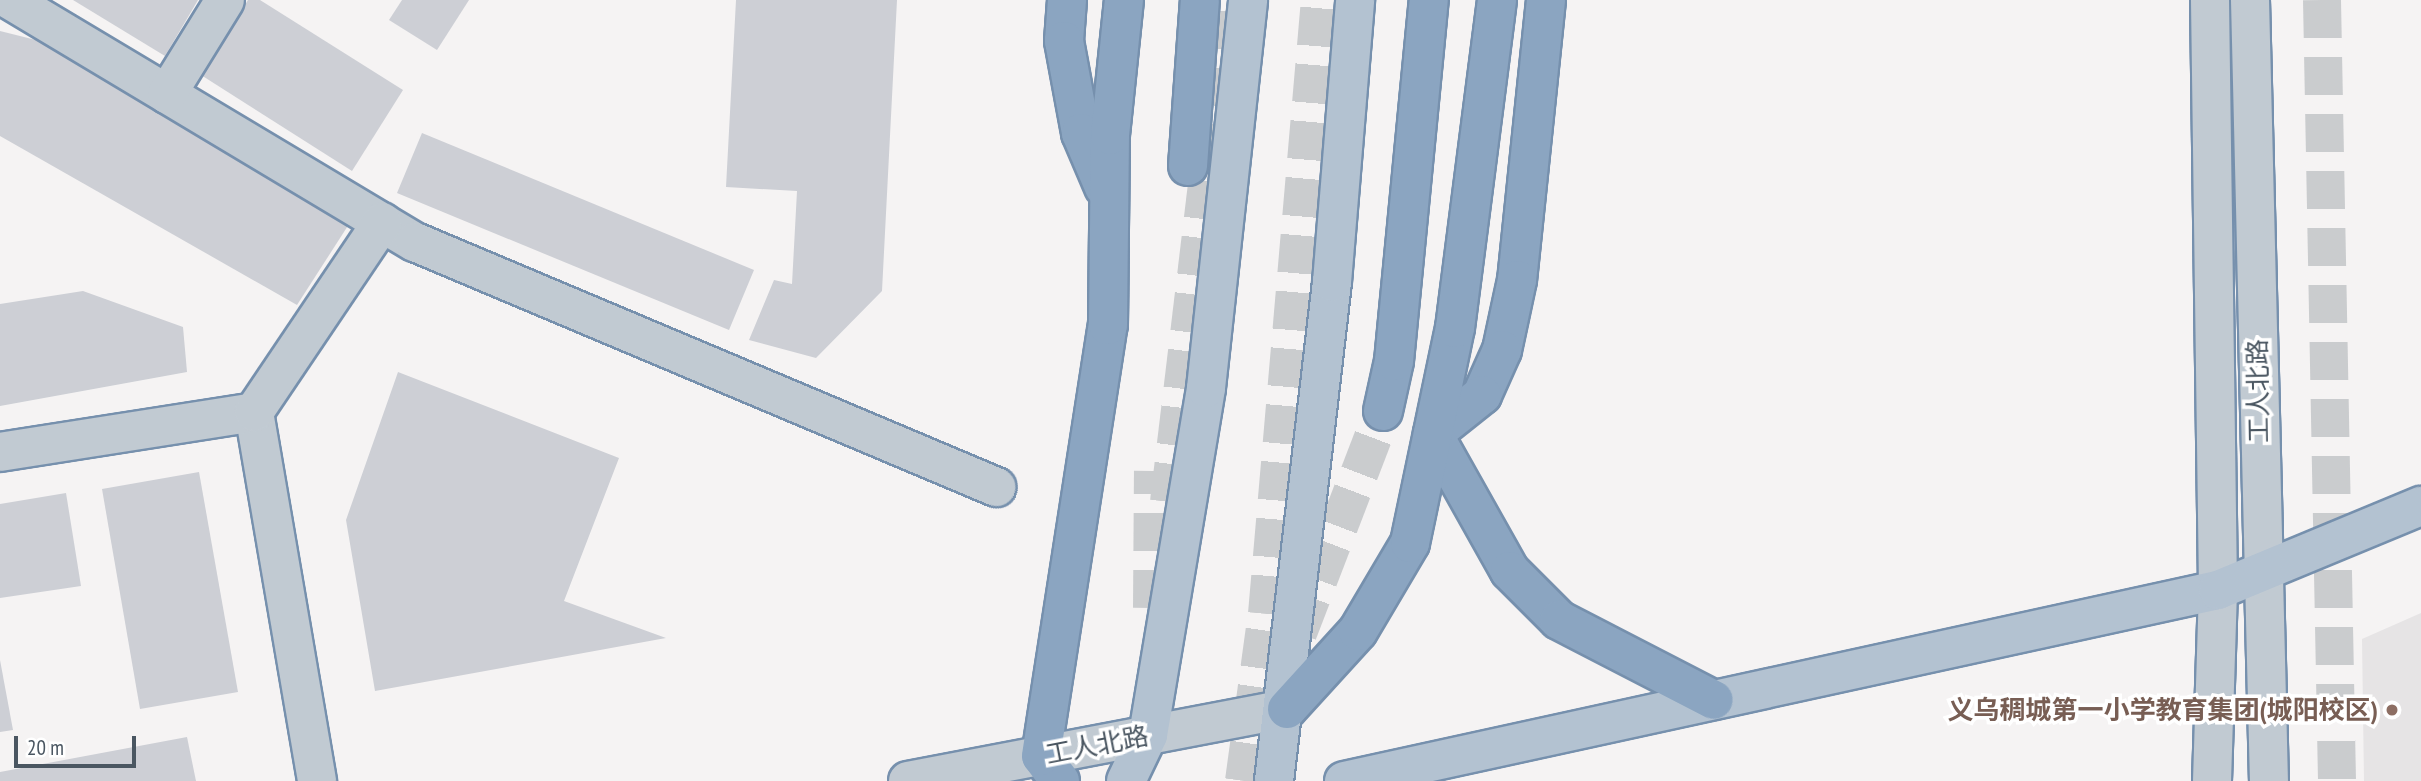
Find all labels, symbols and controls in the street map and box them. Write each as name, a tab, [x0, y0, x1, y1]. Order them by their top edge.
street label: 工人北路	[2241, 339, 2275, 443]
place label: 义乌稠城第一小学教育集团(城阳校区)	[1948, 694, 2378, 726]
marker: 义乌稠城第一小学教育集团(城阳校区)	[2384, 702, 2400, 718]
street label: 工人北路	[1043, 720, 1151, 770]
scale bar	[18, 722, 140, 766]
text: 20 m	[27, 734, 64, 761]

